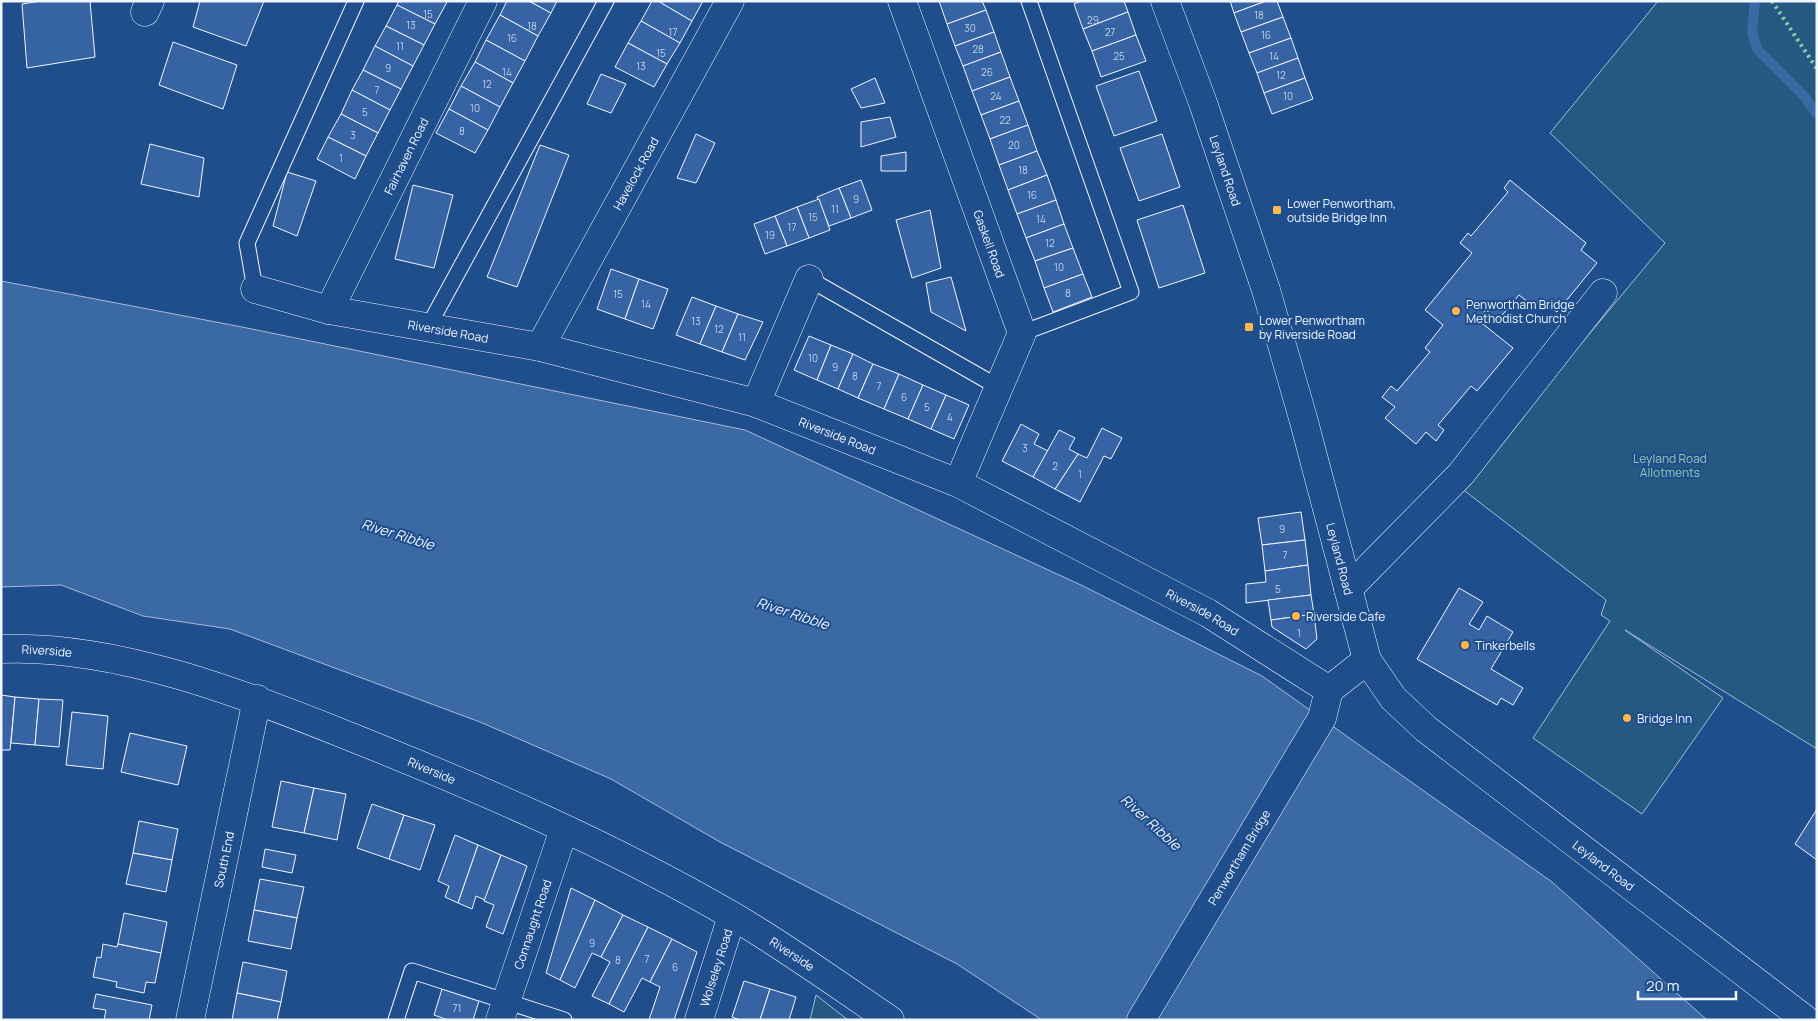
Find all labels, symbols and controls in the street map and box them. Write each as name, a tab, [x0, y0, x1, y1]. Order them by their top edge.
house number: 15	[423, 7, 433, 21]
house number: 18	[1254, 8, 1264, 22]
house number: 29	[1087, 13, 1099, 27]
house number: 13	[406, 18, 416, 32]
house number: 18	[527, 19, 537, 33]
house number: 30	[964, 21, 976, 35]
house number: 17	[669, 25, 677, 39]
house number: 27	[1105, 25, 1115, 39]
house number: 16	[1261, 28, 1271, 42]
house number: 16	[507, 31, 517, 45]
house number: 11	[396, 39, 404, 53]
house number: 28	[972, 42, 984, 56]
house number: 15	[656, 46, 666, 60]
house number: 25	[1113, 49, 1125, 63]
house number: 14	[1269, 49, 1279, 63]
house number: 13	[636, 59, 646, 73]
house number: 9	[385, 61, 391, 75]
house number: 14	[502, 65, 512, 79]
house number: 26	[981, 65, 993, 79]
house number: 12	[1276, 68, 1286, 82]
house number: 12	[482, 77, 492, 91]
house number: 7	[374, 83, 380, 97]
house number: 24	[990, 89, 1002, 103]
house number: 10	[1283, 89, 1293, 103]
house number: 10	[470, 101, 480, 115]
house number: 5	[362, 105, 368, 119]
house number: 22	[999, 113, 1011, 127]
street label: Fairhaven Road	[379, 115, 432, 197]
house number: 8	[459, 124, 465, 138]
house number: 3	[350, 128, 356, 142]
street label: Leyland Road	[1206, 133, 1246, 208]
street label: Havelock Road	[608, 134, 662, 213]
house number: 20	[1008, 138, 1020, 152]
house number: 1	[339, 151, 343, 165]
house number: 18	[1018, 163, 1028, 177]
house number: 16	[1027, 188, 1037, 202]
house number: 9	[853, 192, 859, 206]
place label: Lower Penwortham, outside Bridge Inn	[1287, 195, 1396, 226]
house number: 11	[831, 202, 839, 216]
marker: Lower Penwortham, outside Bridge Inn	[1271, 204, 1283, 216]
street label: Gaskell Road	[970, 207, 1010, 280]
house number: 15	[808, 210, 818, 224]
house number: 14	[1036, 212, 1046, 226]
house number: 17	[788, 220, 796, 234]
house number: 19	[765, 228, 775, 242]
house number: 12	[1045, 236, 1055, 250]
house number: 10	[1054, 260, 1064, 274]
house number: 8	[1065, 286, 1071, 300]
house number: 15	[613, 287, 623, 301]
place label: Penwortham Bridge Methodist Church	[1466, 296, 1574, 327]
house number: 14	[641, 297, 651, 311]
marker: Penwortham Bridge Methodist Church	[1450, 305, 1462, 317]
place label: Lower Penwortham by Riverside Road	[1259, 312, 1365, 343]
house number: 13	[691, 314, 701, 328]
street label: Riverside Road	[407, 316, 490, 346]
marker: Lower Penwortham by Riverside Road	[1243, 321, 1255, 333]
house number: 12	[714, 322, 724, 336]
house number: 11	[738, 330, 746, 344]
house number: 10	[808, 351, 818, 365]
house number: 9	[832, 360, 838, 374]
house number: 8	[852, 369, 858, 383]
house number: 7	[876, 379, 882, 393]
house number: 6	[901, 390, 907, 404]
house number: 5	[924, 400, 930, 414]
house number: 4	[947, 410, 953, 424]
street label: Riverside Road	[797, 412, 879, 458]
house number: 3	[1022, 441, 1028, 455]
park label: Leyland Road Allotments	[1633, 450, 1707, 481]
house number: 2	[1052, 459, 1058, 473]
house number: 1	[1078, 467, 1082, 481]
water label: River Ribble	[359, 514, 437, 554]
street label: Leyland Road	[1323, 521, 1358, 597]
house number: 9	[1279, 522, 1285, 536]
house number: 7	[1282, 548, 1288, 562]
house number: 5	[1275, 582, 1281, 596]
street label: Riverside Road	[1163, 584, 1242, 639]
water label: River Ribble	[754, 592, 832, 634]
place label: Riverside Cafe	[1306, 608, 1385, 625]
marker: Riverside Cafe	[1290, 610, 1302, 622]
house number: 1	[1297, 626, 1301, 640]
place label: Tinkerbells	[1475, 637, 1535, 654]
marker: Tinkerbells	[1459, 639, 1471, 651]
street label: Riverside	[21, 640, 73, 661]
place label: Bridge Inn	[1637, 710, 1692, 727]
marker: Bridge Inn	[1621, 712, 1633, 724]
street label: Riverside	[405, 752, 459, 788]
water label: River Ribble	[1117, 790, 1186, 855]
street label: Penwortham Bridge	[1203, 806, 1274, 908]
street label: South End	[209, 830, 238, 889]
street label: Leyland Road	[1569, 836, 1638, 894]
street label: Connaught Road	[509, 877, 555, 971]
street label: Wolseley Road	[695, 927, 736, 1009]
street label: Riverside	[767, 932, 818, 975]
house number: 9	[589, 936, 595, 950]
house number: 7	[644, 952, 650, 966]
house number: 8	[615, 953, 621, 967]
house number: 6	[672, 960, 678, 974]
scale bar	[1638, 968, 1736, 1000]
text: 20 m	[1646, 975, 1679, 996]
house number: 71	[453, 1001, 461, 1015]

